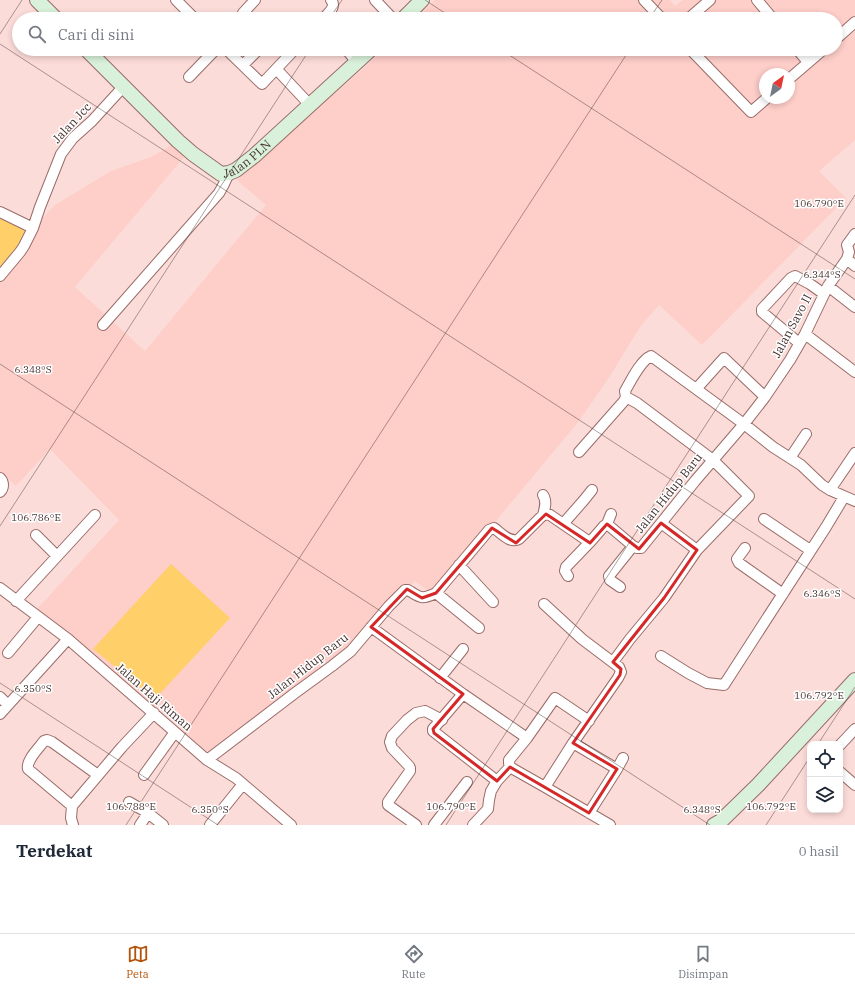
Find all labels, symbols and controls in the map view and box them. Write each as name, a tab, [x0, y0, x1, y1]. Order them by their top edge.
search box	[12, 12, 843, 56]
icon: search	[26, 23, 48, 45]
text: Cari di sini	[58, 25, 134, 44]
north arrow	[759, 68, 795, 104]
street label: Jalan Jcc	[49, 99, 94, 146]
street label: Jalan PLN	[222, 136, 274, 181]
text: 106.790°E	[794, 197, 844, 210]
text: 6.344°S	[803, 268, 841, 281]
street label: Jalan Savo II	[768, 291, 815, 360]
text: 6.348°S	[14, 363, 52, 376]
street label: Jalan Hidup Baru	[632, 449, 706, 536]
text: 106.786°E	[11, 511, 61, 524]
text: 6.346°S	[803, 587, 841, 600]
street label: Jalan Hidup Baru	[264, 629, 351, 702]
street label: Jalan Haji Riman	[113, 659, 196, 734]
text: 6.350°S	[14, 682, 52, 695]
text: 106.792°E	[794, 689, 844, 702]
map controls	[807, 741, 843, 813]
button: locate	[807, 741, 843, 777]
button: layers	[807, 777, 843, 813]
text: 106.788°E	[106, 800, 156, 813]
text: 106.790°E	[426, 800, 476, 813]
text: 106.792°E	[746, 800, 796, 813]
text: 6.350°S	[191, 803, 229, 816]
text: 6.348°S	[683, 803, 721, 816]
text: Terdekat	[16, 840, 92, 862]
text: 0 hasil	[799, 843, 839, 860]
tab: Peta	[126, 943, 149, 981]
tab: Rute	[402, 943, 425, 981]
tab: Disimpan	[678, 943, 729, 981]

